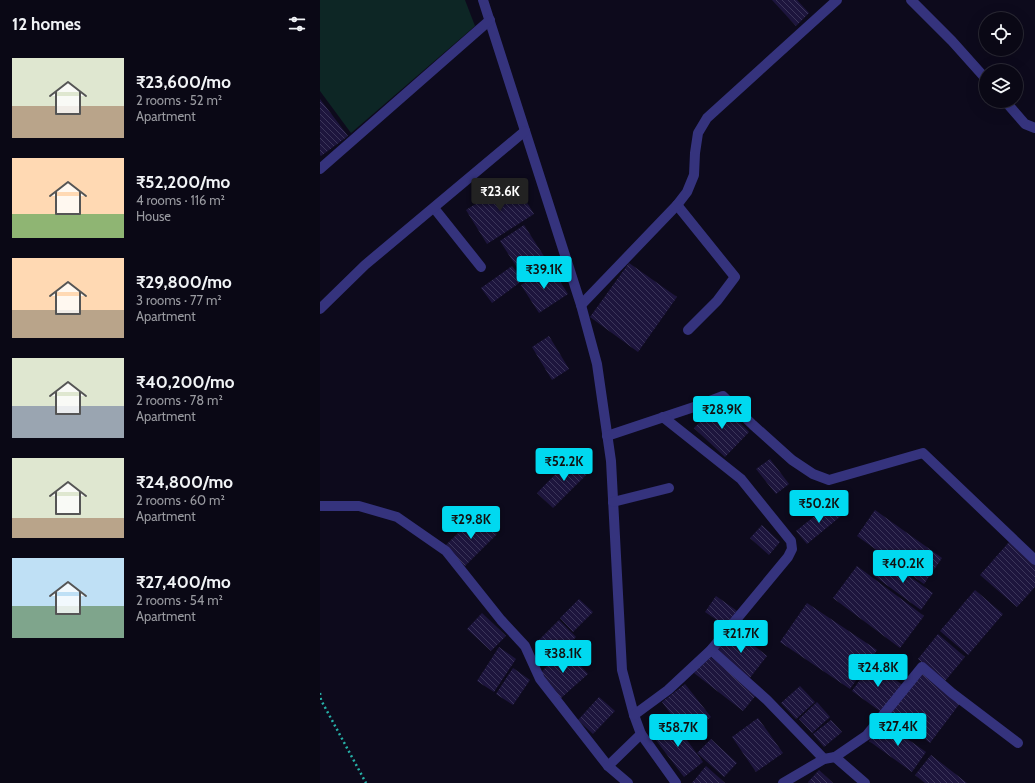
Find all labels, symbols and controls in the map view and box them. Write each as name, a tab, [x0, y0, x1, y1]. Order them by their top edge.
map controls	[979, 12, 1023, 108]
button: locate	[979, 12, 1023, 56]
icon: filters	[286, 13, 308, 35]
text: 12 homes	[12, 14, 81, 34]
button: layers	[979, 64, 1023, 108]
text: ₹23,600/mo	[136, 72, 231, 92]
icon: home	[44, 74, 92, 122]
text: 2 rooms · 52 m²	[136, 92, 222, 108]
text: Apartment	[136, 108, 196, 124]
text: ₹52,200/mo	[136, 172, 230, 192]
icon: home	[44, 174, 92, 222]
pin: ₹23.6K	[467, 178, 533, 212]
text: ₹23.6K	[480, 183, 520, 199]
text: 4 rooms · 116 m²	[136, 192, 225, 208]
text: House	[136, 208, 171, 224]
pin: ₹39.1K	[511, 256, 577, 290]
text: ₹39.1K	[526, 261, 562, 277]
text: ₹29,800/mo	[136, 272, 232, 292]
icon: home	[44, 274, 92, 322]
text: 3 rooms · 77 m²	[136, 292, 222, 308]
text: Apartment	[136, 308, 196, 324]
text: ₹40,200/mo	[136, 372, 234, 392]
icon: home	[44, 374, 92, 422]
text: 2 rooms · 78 m²	[136, 392, 223, 408]
pin: ₹28.9K	[689, 396, 755, 430]
text: ₹28.9K	[702, 401, 742, 417]
text: Apartment	[136, 408, 196, 424]
pin: ₹52.2K	[531, 448, 597, 482]
text: ₹52.2K	[545, 453, 583, 469]
text: ₹24,800/mo	[136, 472, 233, 492]
icon: home	[44, 474, 92, 522]
pin: ₹50.2K	[786, 490, 852, 524]
text: 2 rooms · 60 m²	[136, 492, 225, 508]
text: ₹50.2K	[798, 495, 840, 511]
pin: ₹29.8K	[438, 506, 504, 540]
text: Apartment	[136, 508, 196, 524]
text: ₹29.8K	[451, 511, 491, 527]
pin: ₹40.2K	[870, 550, 936, 584]
text: ₹40.2K	[882, 555, 924, 571]
text: ₹27,400/mo	[136, 572, 231, 592]
icon: home	[44, 574, 92, 622]
text: 2 rooms · 54 m²	[136, 592, 223, 608]
text: Apartment	[136, 608, 196, 624]
pin: ₹21.7K	[708, 620, 774, 654]
text: ₹21.7K	[723, 625, 759, 641]
pin: ₹38.1K	[530, 640, 596, 674]
text: ₹38.1K	[544, 645, 582, 661]
pin: ₹24.8K	[845, 654, 911, 688]
text: ₹24.8K	[858, 659, 898, 675]
pin: ₹27.4K	[865, 713, 931, 747]
pin: ₹58.7K	[645, 714, 711, 748]
text: ₹27.4K	[878, 718, 918, 734]
text: ₹58.7K	[658, 719, 698, 735]

